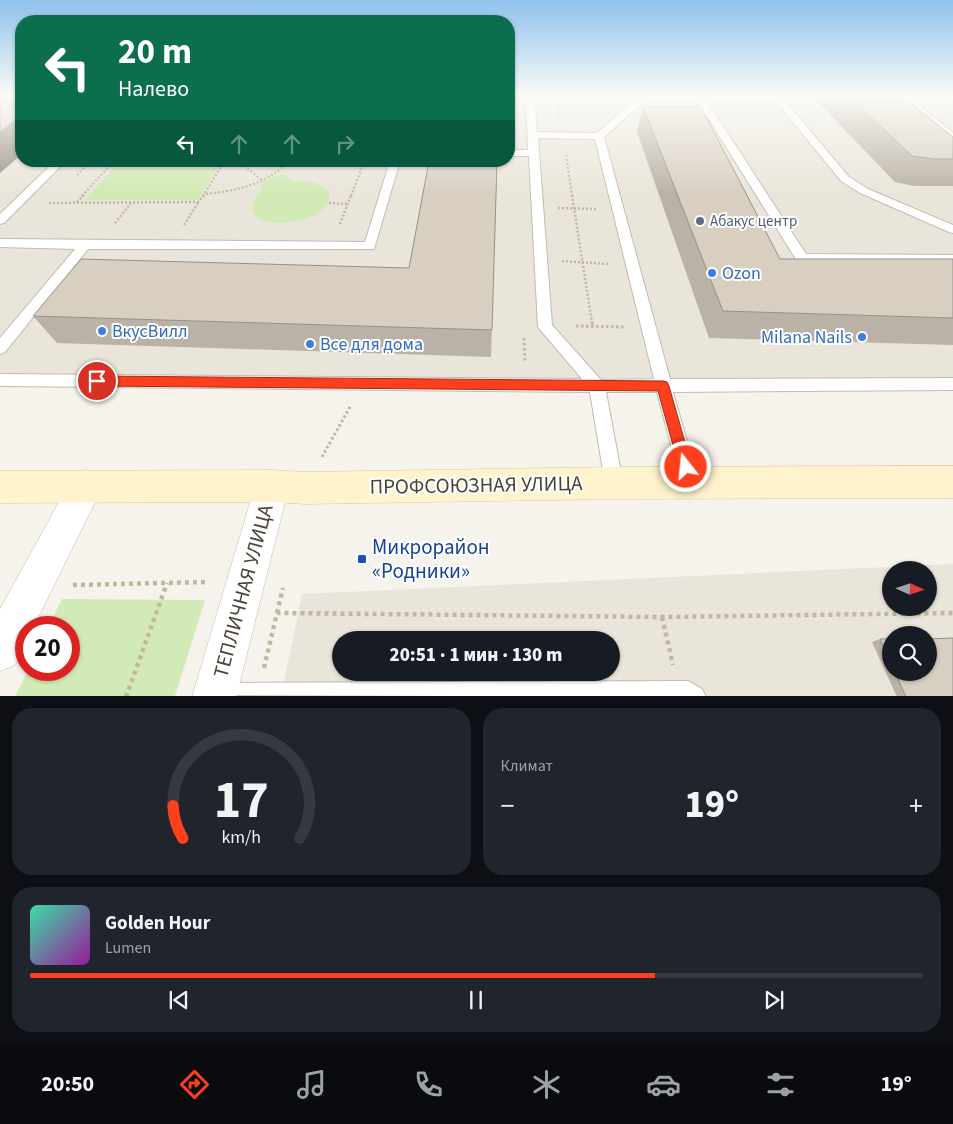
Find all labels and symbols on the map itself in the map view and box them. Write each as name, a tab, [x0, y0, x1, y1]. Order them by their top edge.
place label: Абакус центр	[710, 211, 797, 232]
marker: Абакус центр	[694, 215, 706, 227]
place label: Ozon	[722, 261, 761, 286]
marker: Ozon	[706, 267, 718, 279]
place label: ВкусВилл	[112, 319, 188, 344]
marker: ВкусВилл	[96, 325, 108, 337]
place label: Milana Nails	[761, 325, 852, 350]
marker: Milana Nails	[856, 331, 868, 343]
place label: Все для дома	[320, 332, 423, 357]
marker: Все для дома	[304, 338, 316, 350]
pin	[76, 360, 118, 402]
position arrow	[659, 440, 711, 492]
street label: ПРОФСОЮЗНАЯ УЛИЦА	[369, 468, 583, 502]
street label: ТЕПЛИЧНАЯ УЛИЦА	[205, 500, 281, 681]
place label: Микрорайон «Родники»	[372, 532, 490, 586]
marker: Микрорайон «Родники»	[356, 553, 368, 565]
north arrow	[882, 561, 938, 616]
speed limit sign: 20	[15, 616, 80, 681]

